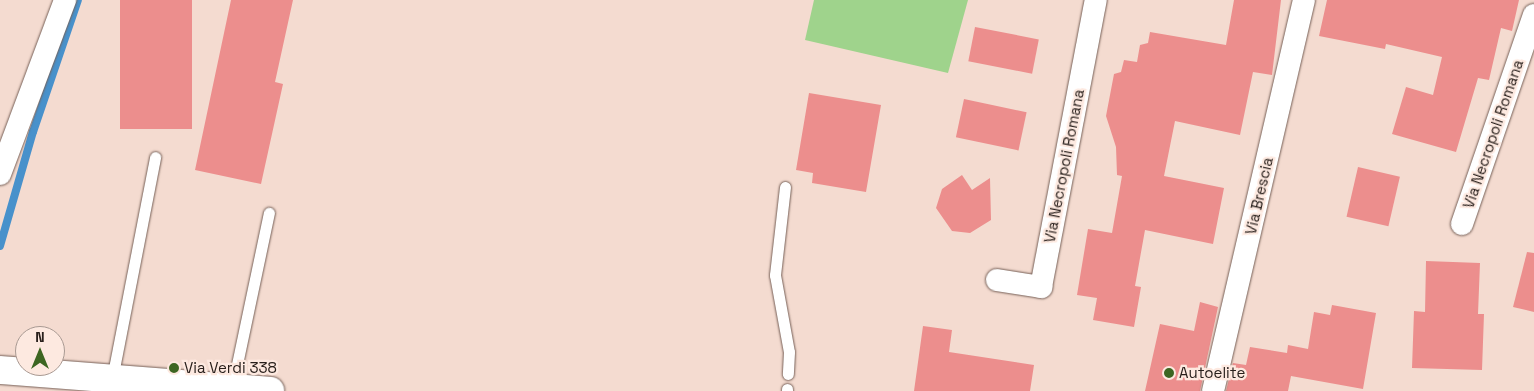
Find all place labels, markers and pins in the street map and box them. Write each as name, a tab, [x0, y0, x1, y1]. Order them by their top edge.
place label: Via Verdi 338	[184, 359, 277, 377]
marker: Via Verdi 338	[168, 362, 180, 374]
place label: Autoelite	[1179, 364, 1245, 382]
marker: Autoelite	[1163, 367, 1175, 379]

